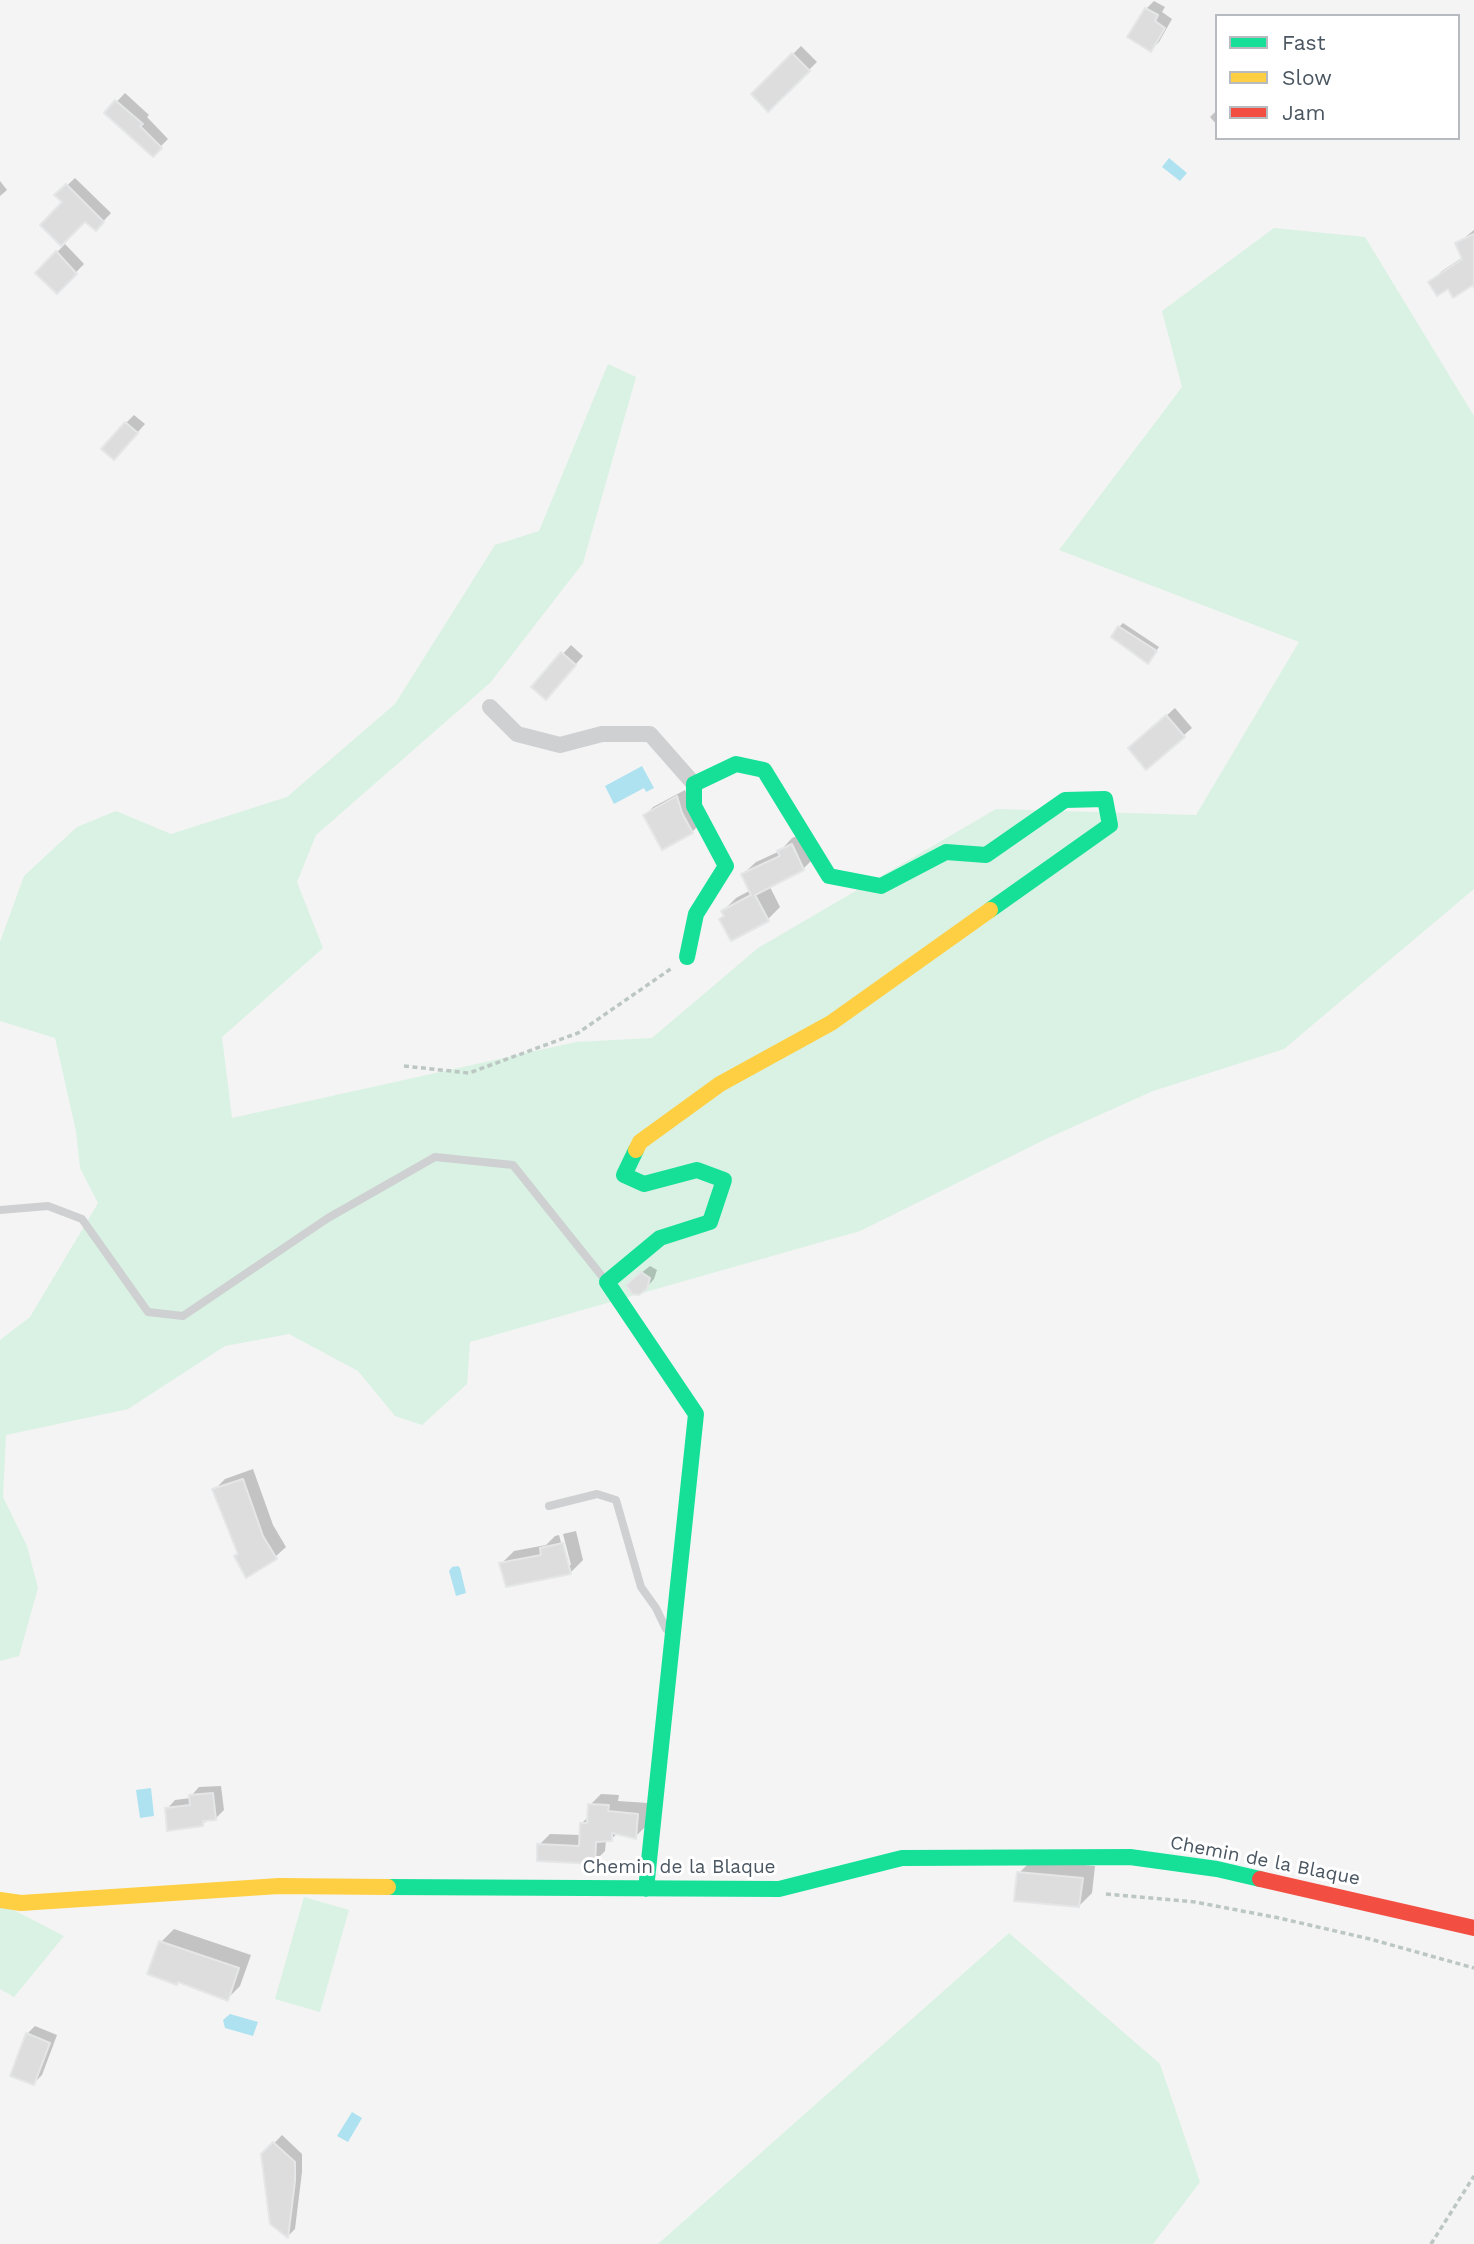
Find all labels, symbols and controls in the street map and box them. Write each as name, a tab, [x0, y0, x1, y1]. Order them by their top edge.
legend	[1215, 14, 1460, 140]
text: Fast	[1282, 30, 1326, 55]
text: Slow	[1282, 65, 1332, 90]
text: Jam	[1282, 100, 1325, 125]
street label: Chemin de la Blaque	[1168, 1831, 1362, 1891]
street label: Chemin de la Blaque	[582, 1856, 776, 1878]

